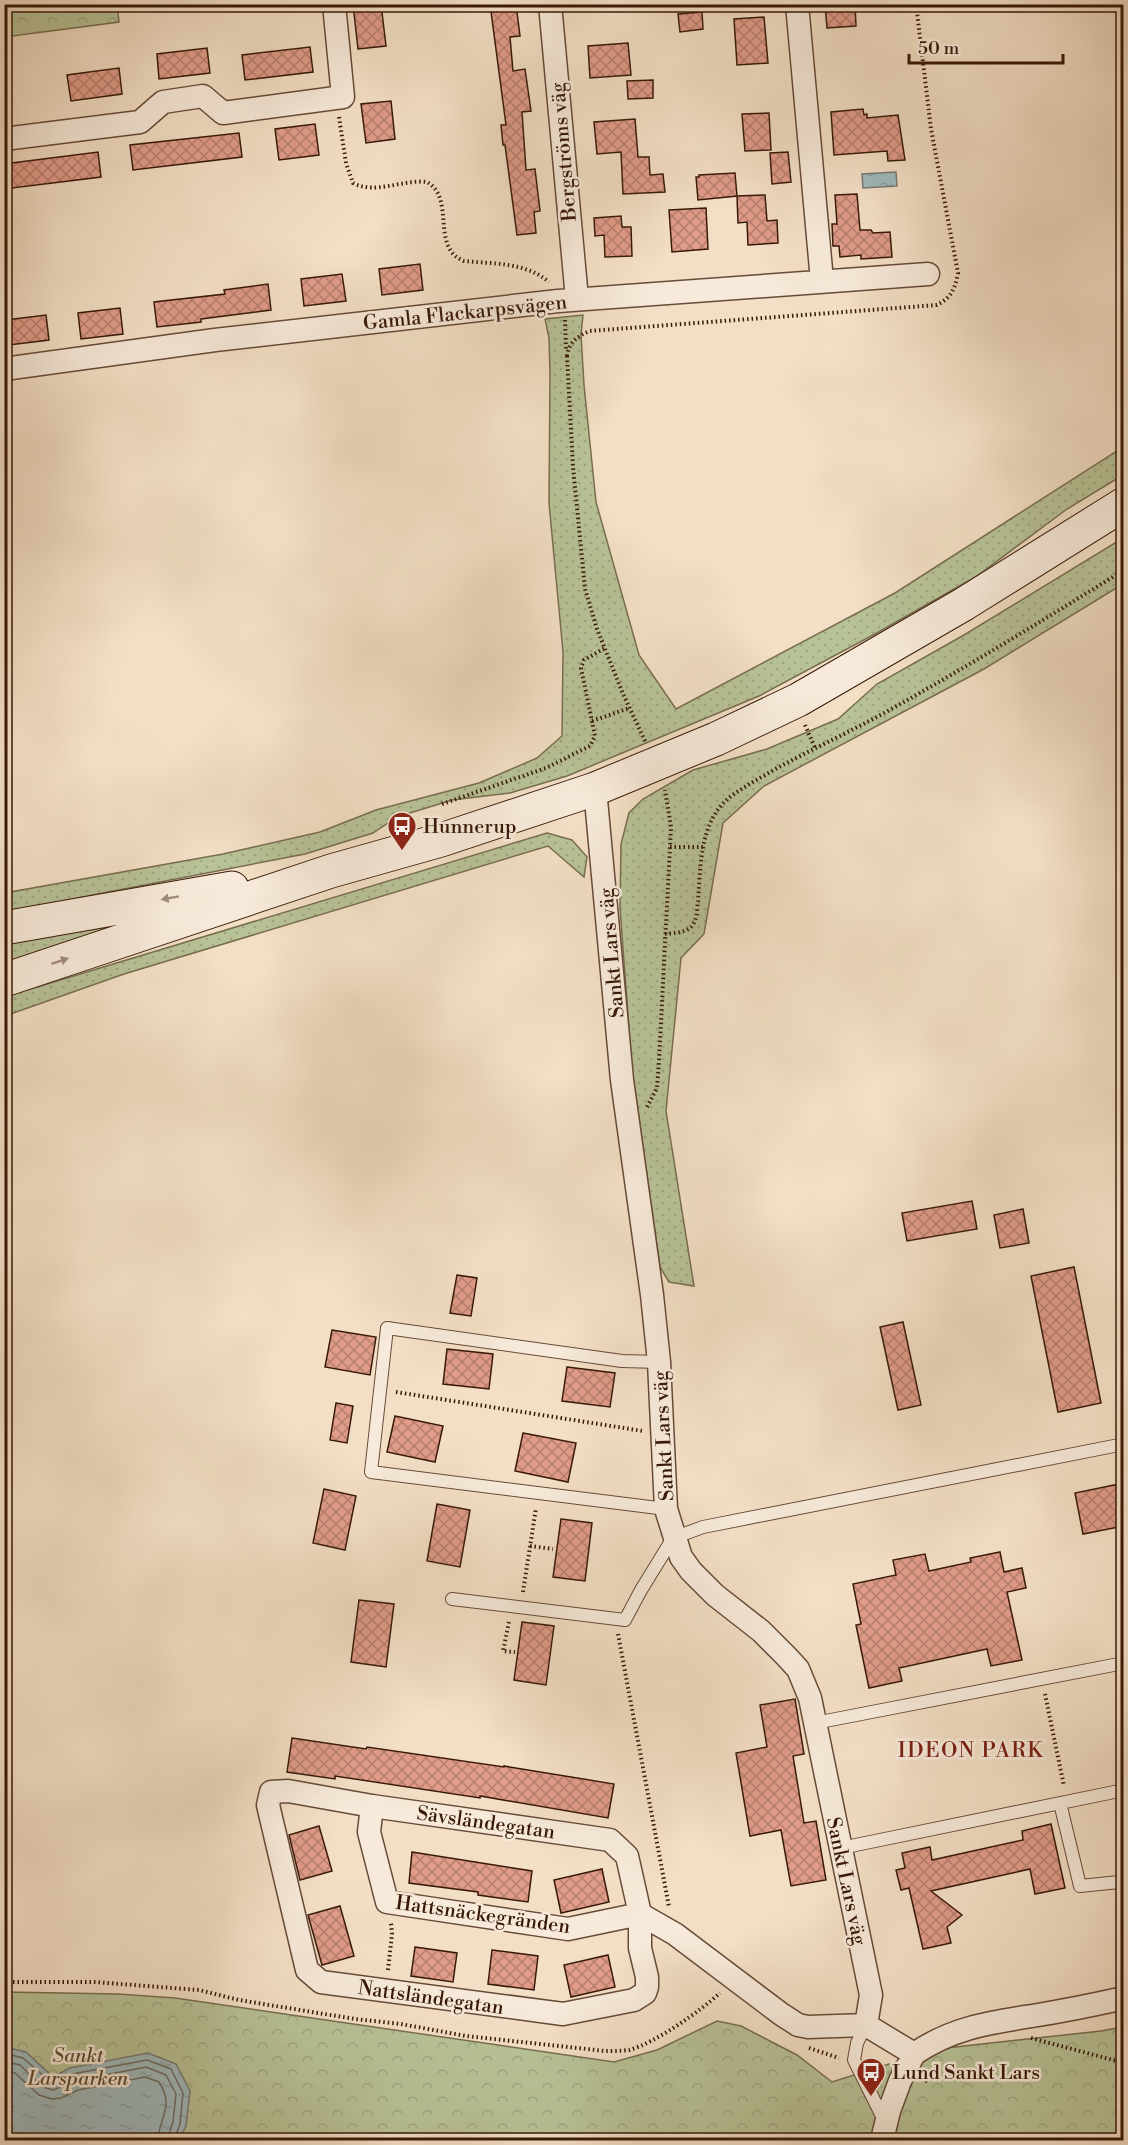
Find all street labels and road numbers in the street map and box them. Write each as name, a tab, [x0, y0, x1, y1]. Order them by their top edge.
street label: Bergströms väg	[546, 81, 583, 223]
street label: Gamla Flackarpsvägen	[362, 290, 569, 337]
street label: Sankt Lars väg	[594, 886, 631, 1019]
street label: Sankt Lars väg	[649, 1370, 680, 1502]
street label: Sävsländegatan	[415, 1801, 557, 1846]
street label: Sankt Lars väg	[820, 1815, 871, 1948]
street label: Hattsnäckegränden	[394, 1891, 572, 1940]
street label: Nattsländegatan	[356, 1976, 505, 2021]

